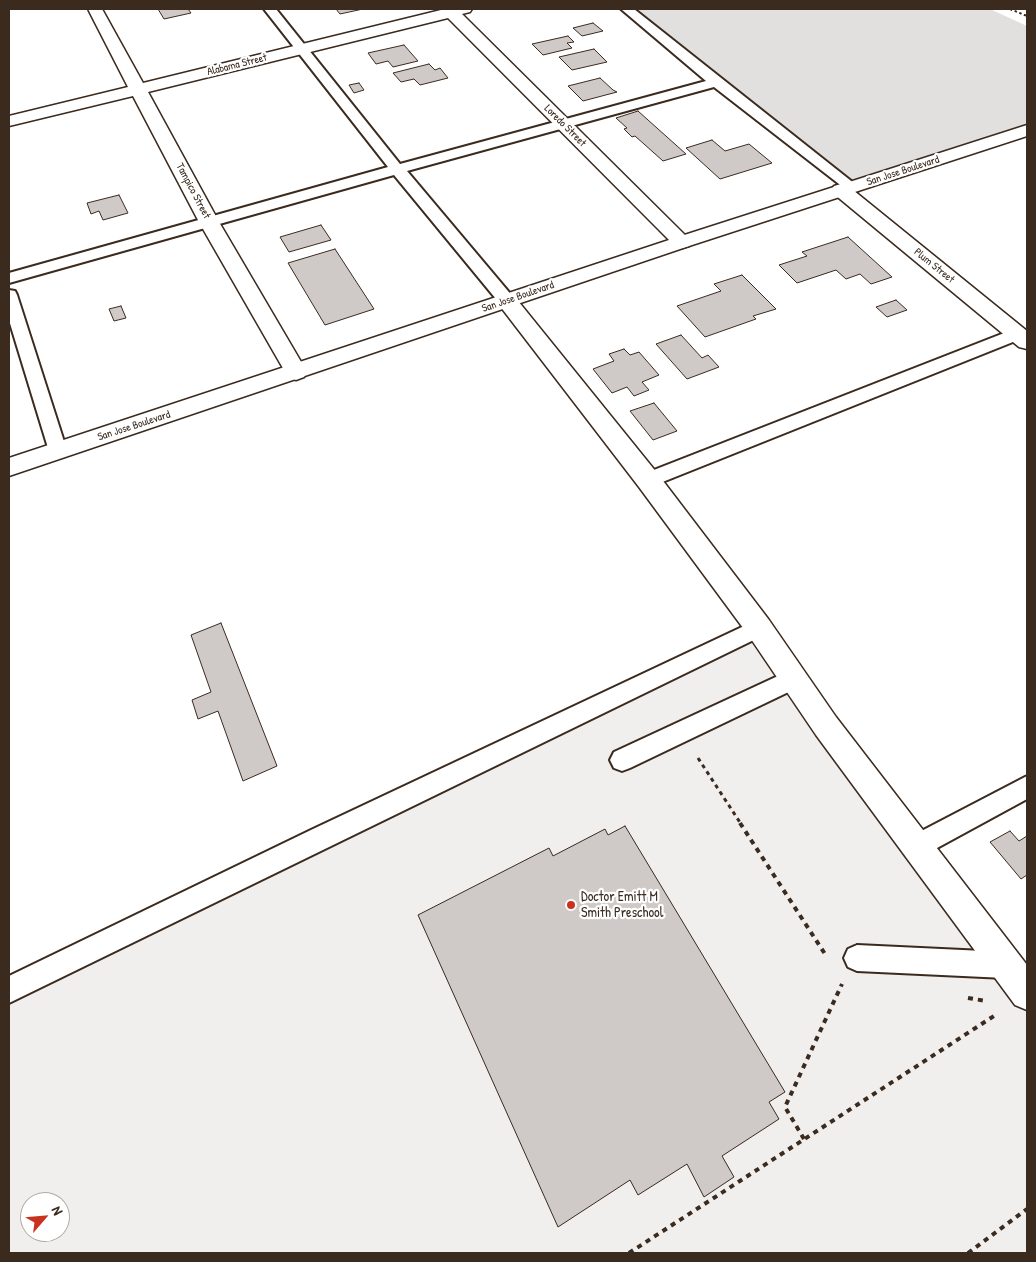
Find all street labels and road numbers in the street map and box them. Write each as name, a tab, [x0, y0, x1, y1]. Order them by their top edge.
street label: Alabama Street	[206, 51, 268, 79]
street label: Loredo Street	[541, 102, 589, 150]
street label: San Jose Boulevard	[865, 153, 941, 189]
street label: Tampico Street	[173, 161, 213, 221]
street label: Plum Street	[911, 246, 957, 286]
street label: San Jose Boulevard	[480, 278, 556, 316]
street label: San Jose Boulevard	[96, 408, 172, 444]

